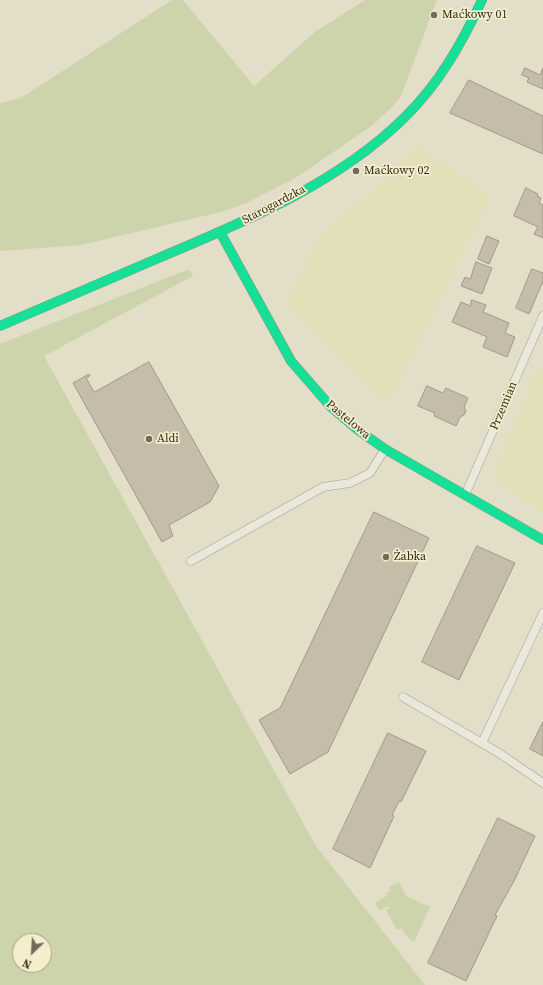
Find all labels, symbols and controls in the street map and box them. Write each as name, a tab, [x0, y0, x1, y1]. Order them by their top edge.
place label: Maćkowy 01	[442, 8, 508, 22]
marker: Maćkowy 01	[429, 10, 439, 20]
place label: Maćkowy 02	[364, 164, 430, 178]
marker: Maćkowy 02	[351, 166, 361, 176]
street label: Starogardzka	[240, 182, 308, 228]
street label: Przemian	[487, 380, 521, 432]
street label: Pastelowa	[323, 397, 373, 443]
place label: Aldi	[157, 432, 179, 446]
marker: Aldi	[144, 434, 154, 444]
place label: Żabka	[394, 550, 426, 564]
marker: Żabka	[381, 552, 391, 562]
north arrow	[12, 933, 52, 973]
text: N	[20, 955, 34, 972]

